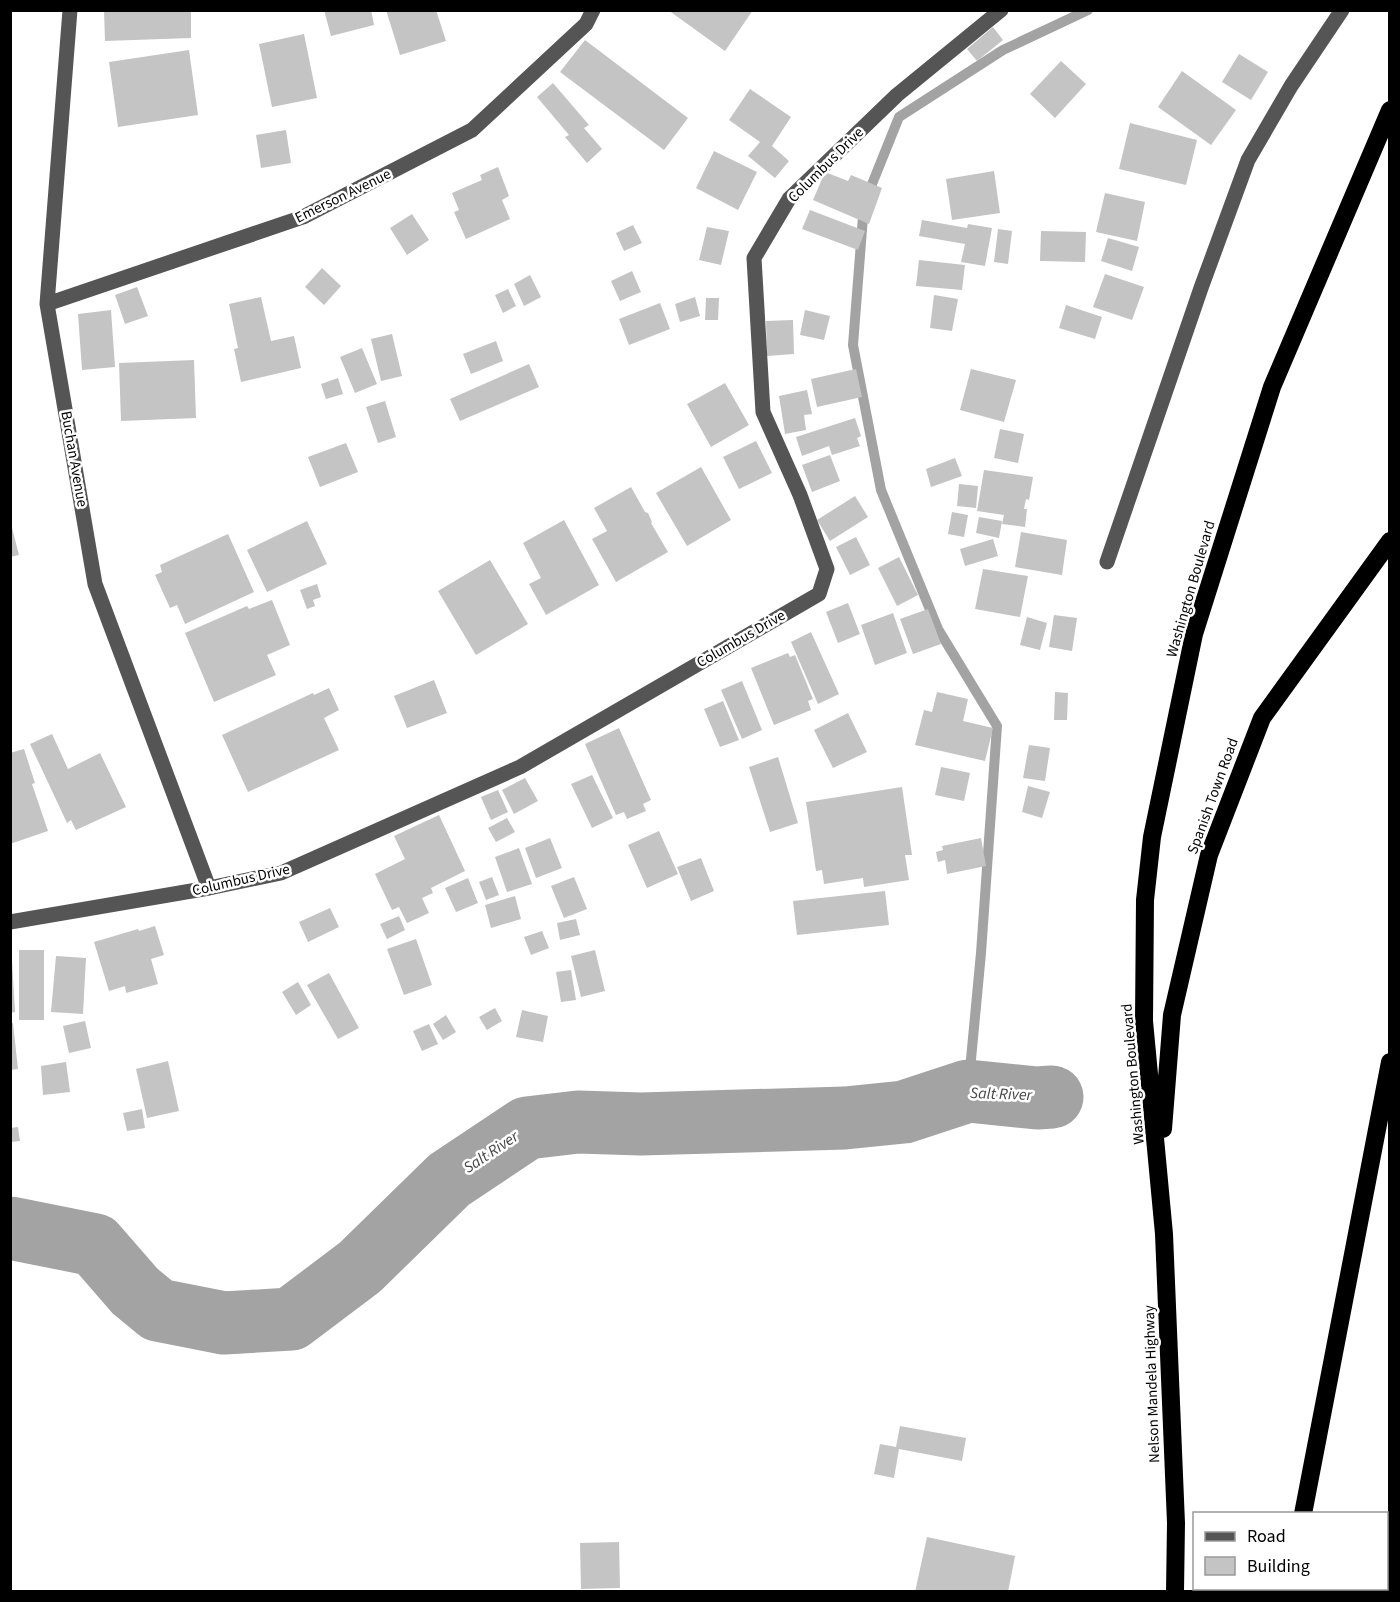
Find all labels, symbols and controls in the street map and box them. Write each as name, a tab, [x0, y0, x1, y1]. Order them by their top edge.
street label: Columbus Drive	[783, 122, 869, 208]
street label: Emerson Avenue	[291, 164, 395, 228]
street label: Buchan Avenue	[55, 409, 93, 509]
street label: Washington Boulevard	[1161, 518, 1221, 660]
street label: Columbus Drive	[693, 605, 789, 673]
street label: Spanish Town Road	[1182, 735, 1244, 857]
street label: Columbus Drive	[190, 859, 292, 901]
street label: Washington Boulevard	[1116, 1003, 1150, 1145]
water label: Salt River	[970, 1082, 1034, 1106]
water label: Salt River	[459, 1125, 524, 1178]
street label: Nelson Mandela Highway	[1139, 1305, 1165, 1463]
legend	[1193, 1512, 1388, 1590]
text: Road	[1247, 1524, 1286, 1549]
text: Building	[1247, 1554, 1310, 1579]

